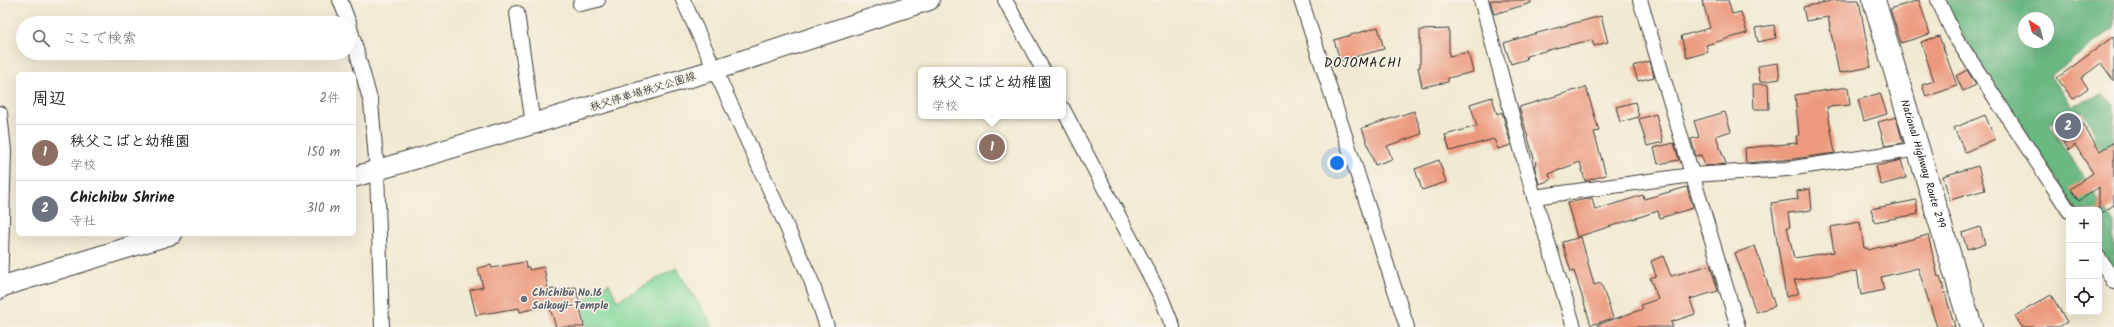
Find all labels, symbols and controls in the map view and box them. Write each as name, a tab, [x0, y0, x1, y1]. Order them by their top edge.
north arrow	[2018, 12, 2054, 48]
search box	[16, 16, 356, 60]
icon: search	[30, 27, 52, 49]
text: ここで検索	[62, 27, 137, 51]
district label: DOJOMACHI	[1324, 53, 1402, 74]
street label: 秩父停車場秩父公園線	[588, 67, 698, 117]
popup	[918, 67, 1066, 119]
text: 秩父こばと幼稚園	[932, 71, 1052, 95]
text: 周辺	[32, 86, 66, 113]
text: 2件	[319, 88, 340, 109]
text: 学校	[932, 96, 958, 117]
street label: National Highway Route 299	[1895, 97, 1950, 231]
pin: 2	[2055, 111, 2081, 141]
text: 秩父こばと幼稚園	[70, 130, 190, 154]
pin: 1	[979, 132, 1005, 162]
text: 1	[43, 142, 47, 163]
text: 150 m	[307, 142, 340, 163]
your location	[1327, 153, 1347, 173]
text: 学校	[70, 155, 96, 176]
text: Chichibu Shrine	[70, 186, 175, 210]
text: 2	[41, 198, 49, 219]
text: 310 m	[306, 198, 340, 219]
map controls	[2066, 207, 2102, 315]
button: +	[2066, 207, 2102, 243]
text: 寺社	[70, 211, 96, 232]
button: −	[2066, 243, 2102, 279]
button: locate	[2066, 279, 2102, 315]
place label: Chichibu No.16 Saikouji-Temple	[532, 284, 609, 315]
marker: Chichibu No.16 Saikouji-Temple	[519, 294, 529, 304]

